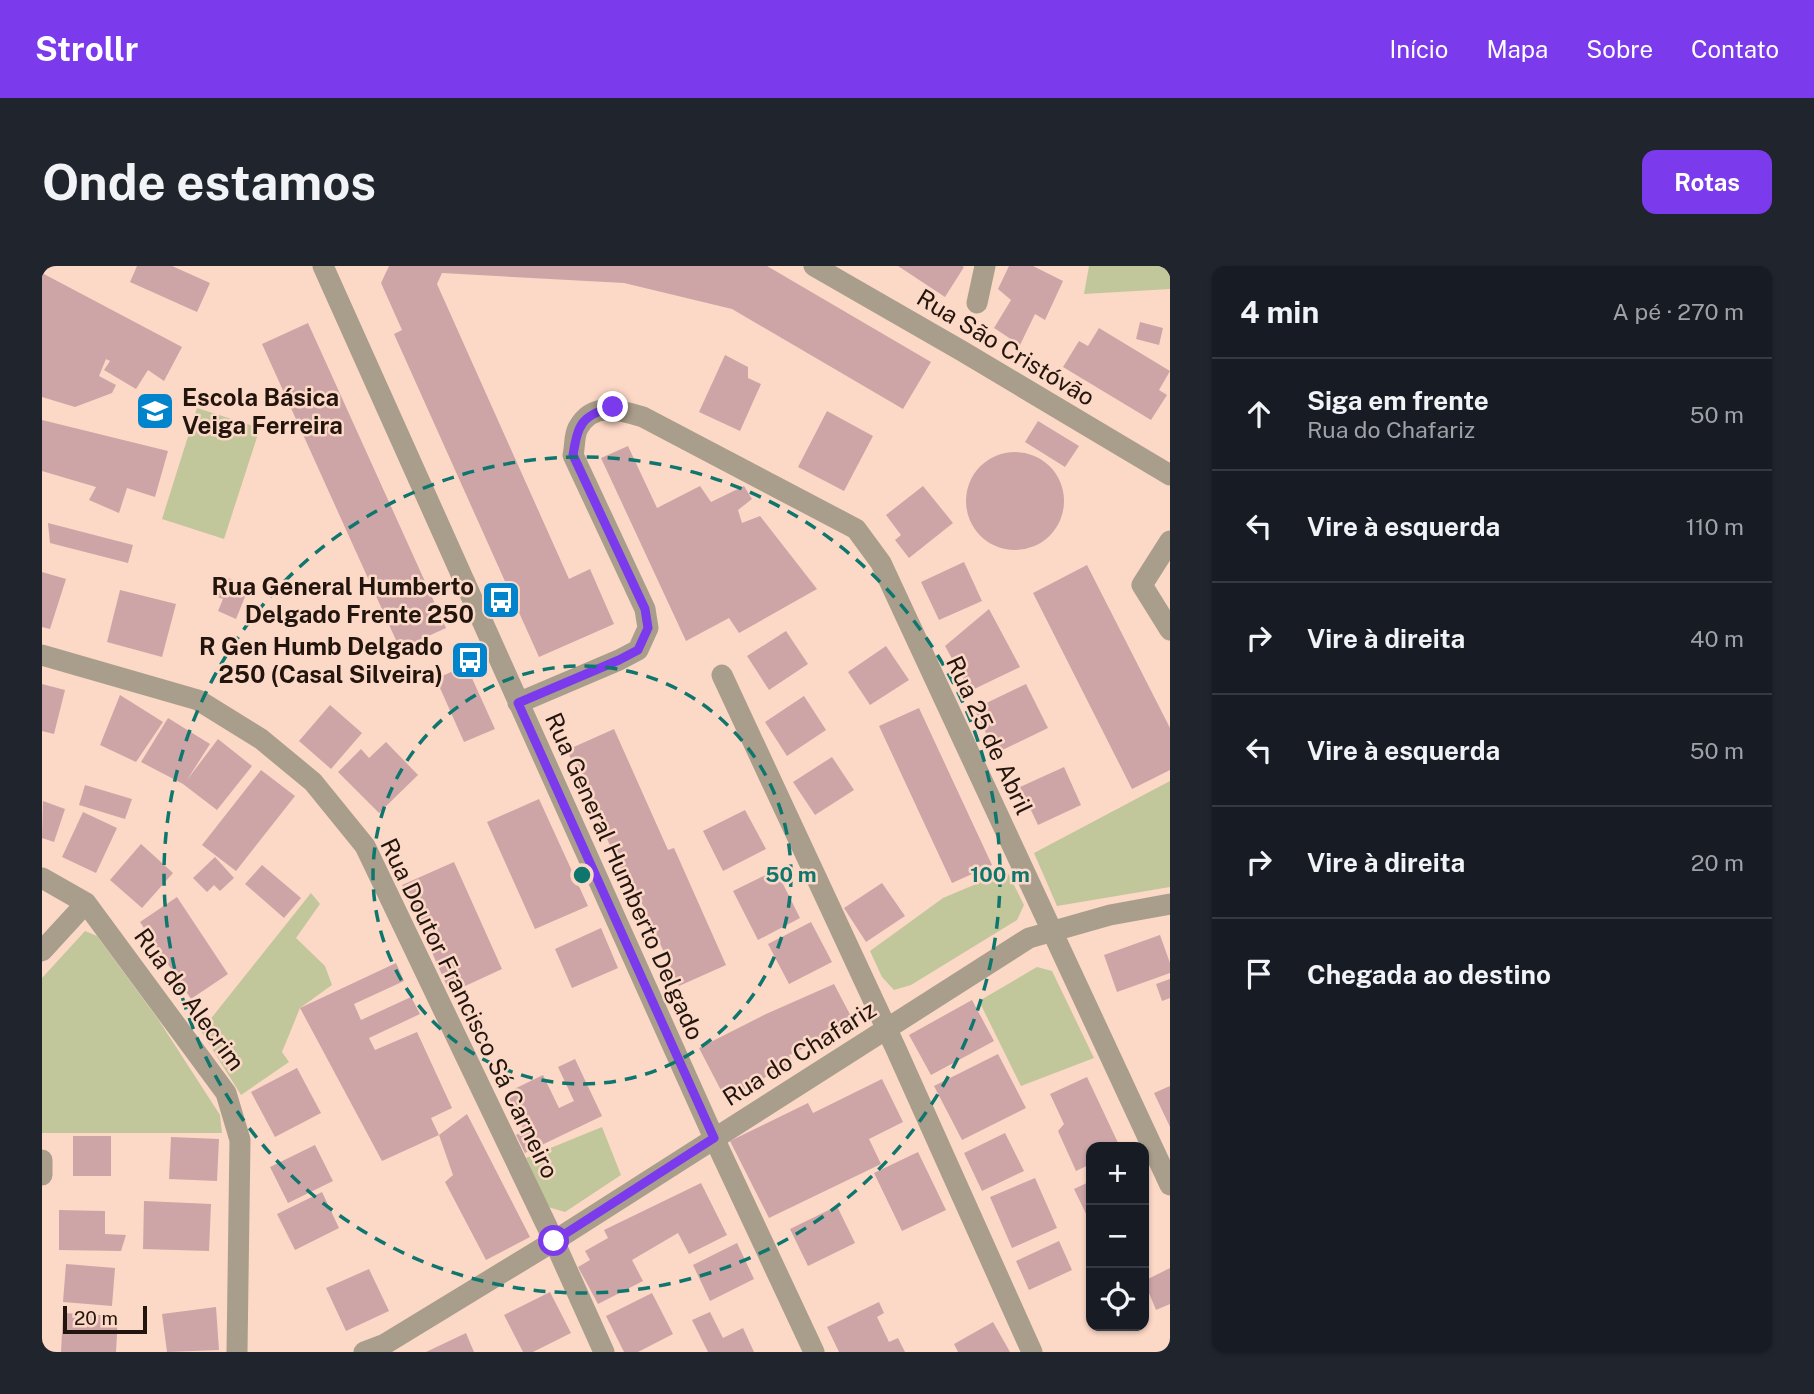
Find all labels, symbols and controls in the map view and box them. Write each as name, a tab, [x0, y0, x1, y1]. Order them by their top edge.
text: Strollr	[35, 30, 138, 68]
text: Início	[1390, 35, 1448, 63]
text: Mapa	[1486, 35, 1548, 63]
text: Sobre	[1586, 35, 1653, 63]
text: Contato	[1691, 35, 1779, 63]
button: Rotas	[1642, 150, 1772, 214]
text: Onde estamos	[42, 153, 376, 211]
street label: Rua São Cristóvão	[912, 283, 1100, 411]
text: 4 min	[1240, 294, 1319, 330]
text: A pé · 270 m	[1613, 298, 1744, 325]
place label: Escola Básica Veiga Ferreira	[182, 383, 343, 439]
text: Siga em frente	[1307, 385, 1489, 416]
school or university icon: Escola Básica Veiga Ferreira	[134, 390, 176, 432]
route end	[597, 391, 628, 422]
icon: ahead	[1240, 395, 1278, 433]
text: 50 m	[1690, 401, 1744, 428]
text: Rua do Chafariz	[1307, 416, 1475, 443]
icon: left	[1240, 507, 1278, 545]
text: Vire à esquerda	[1307, 511, 1500, 542]
text: 110 m	[1686, 513, 1744, 540]
place label: Rua General Humberto Delgado Frente 250	[212, 572, 474, 628]
bus stop icon: Rua General Humberto Delgado Frente 250	[480, 579, 522, 621]
icon: right	[1240, 619, 1278, 657]
text: Vire à direita	[1307, 623, 1465, 654]
text: 40 m	[1690, 625, 1744, 652]
place label: R Gen Humb Delgado 250 (Casal Silveira)	[199, 632, 443, 688]
bus stop icon: R Gen Humb Delgado 250 (Casal Silveira)	[449, 639, 491, 681]
street label: Rua 25 de Abril	[941, 651, 1039, 819]
street label: Rua General Humberto Delgado	[540, 708, 710, 1044]
icon: left	[1240, 731, 1278, 769]
text: Vire à esquerda	[1307, 735, 1500, 766]
text: 50 m	[1690, 737, 1744, 764]
street label: Rua Doutor Francisco Sá Carneiro	[375, 833, 565, 1183]
icon: right	[1240, 843, 1278, 881]
text: Vire à direita	[1307, 847, 1465, 878]
text: 20 m	[1691, 849, 1744, 876]
text: 50 m	[765, 862, 817, 887]
text: 100 m	[970, 862, 1030, 887]
centre of rings	[570, 863, 594, 887]
street label: Rua do Alecrim	[129, 923, 251, 1075]
icon: arrive	[1240, 955, 1278, 993]
text: Chegada ao destino	[1307, 959, 1551, 990]
street label: Rua do Chafariz	[717, 995, 881, 1111]
map controls	[1086, 1142, 1149, 1331]
button: +	[1086, 1142, 1149, 1205]
button: −	[1086, 1205, 1149, 1268]
route start	[538, 1225, 569, 1256]
button: locate	[1086, 1268, 1149, 1331]
scale bar	[63, 1303, 147, 1335]
text: 20 m	[74, 1307, 118, 1329]

